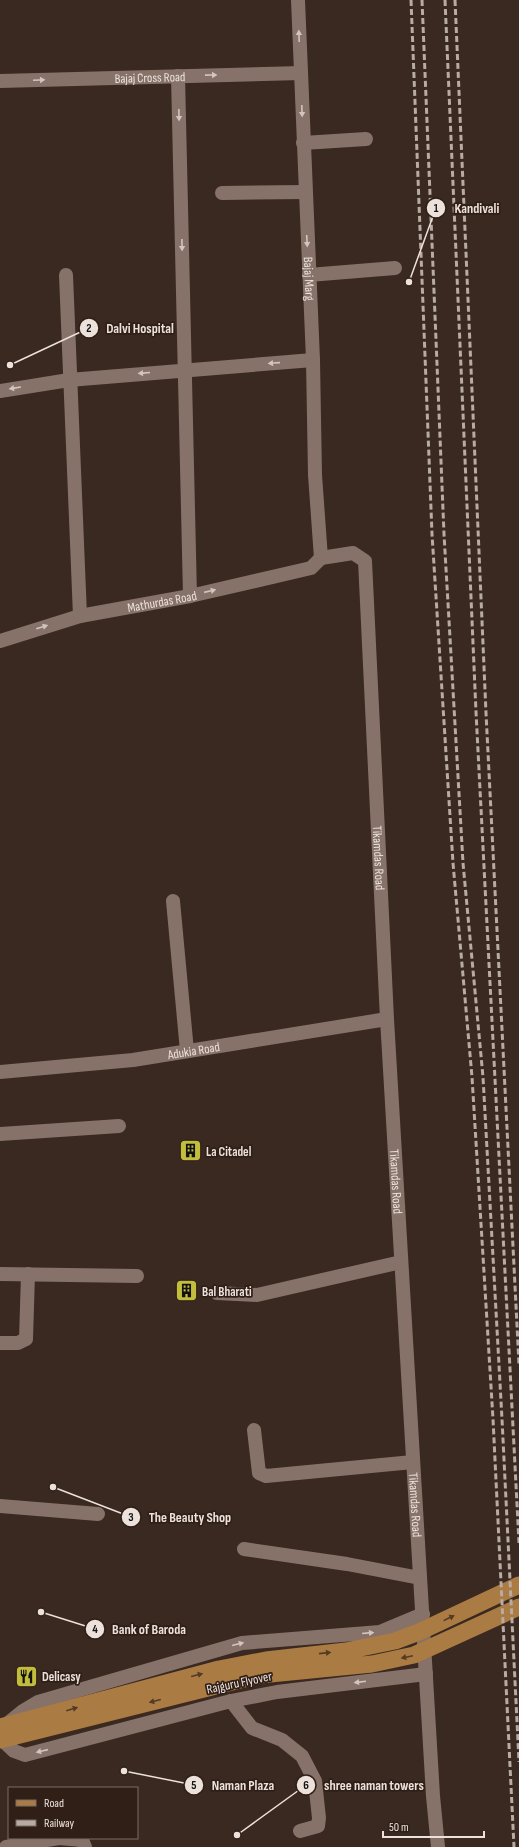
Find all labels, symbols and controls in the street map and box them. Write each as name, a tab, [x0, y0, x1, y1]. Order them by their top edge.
one-way arrow	[296, 30, 303, 42]
street label: Bajaj Cross Road	[114, 69, 186, 87]
one-way arrow	[205, 72, 218, 78]
one-way arrow	[33, 77, 46, 83]
one-way arrow	[299, 105, 305, 118]
one-way arrow	[176, 109, 182, 122]
callout: Kandivali	[426, 195, 507, 221]
text: Kandivali	[455, 200, 500, 217]
text: 1	[434, 201, 439, 216]
one-way arrow	[304, 235, 311, 247]
one-way arrow	[179, 239, 185, 252]
street label: Bajaj Marg	[300, 257, 318, 301]
callout: Dalvi Hospital	[79, 315, 182, 341]
text: Dalvi Hospital	[106, 320, 174, 337]
text: 2	[86, 321, 92, 336]
one-way arrow	[268, 359, 280, 366]
one-way arrow	[138, 370, 150, 376]
one-way arrow	[9, 386, 21, 392]
street label: Mathurdas Road	[126, 588, 198, 616]
one-way arrow	[204, 588, 216, 594]
one-way arrow	[36, 624, 48, 630]
street label: Tikamdas Road	[369, 825, 388, 891]
street label: Adukia Road	[166, 1039, 221, 1063]
building icon: La Citadel	[177, 1138, 203, 1164]
place label: La Citadel	[206, 1144, 252, 1160]
street label: Tikamdas Road	[386, 1149, 406, 1214]
building icon: Bal Bharati	[174, 1278, 200, 1304]
place label: Bal Bharati	[202, 1284, 252, 1300]
street label: Tikamdas Road	[405, 1472, 425, 1538]
callout: The Beauty Shop	[121, 1504, 239, 1530]
text: The Beauty Shop	[149, 1509, 231, 1526]
text: 3	[128, 1510, 134, 1525]
one-way arrow	[444, 1615, 455, 1621]
callout: Bank of Baroda	[85, 1616, 194, 1642]
text: Bank of Baroda	[112, 1621, 186, 1638]
text: 4	[92, 1622, 98, 1637]
one-way arrow	[362, 1629, 374, 1636]
one-way arrow	[232, 1641, 245, 1647]
one-way arrow	[319, 1650, 331, 1657]
one-way arrow	[401, 1654, 413, 1660]
restaurant icon: Delicasy	[14, 1663, 40, 1689]
street label: Rajguru Flyover	[205, 1668, 274, 1698]
place label: Delicasy	[42, 1669, 81, 1685]
one-way arrow	[191, 1671, 203, 1677]
one-way arrow	[354, 1679, 366, 1685]
one-way arrow	[149, 1699, 162, 1705]
one-way arrow	[65, 1705, 78, 1711]
one-way arrow	[36, 1748, 48, 1754]
callout: Naman Plaza	[184, 1772, 282, 1798]
callout: shree naman towers	[296, 1772, 432, 1798]
text: Naman Plaza	[212, 1777, 275, 1794]
text: shree naman towers	[324, 1777, 424, 1794]
text: 5	[191, 1778, 197, 1793]
text: 6	[303, 1778, 309, 1793]
legend	[8, 1787, 138, 1839]
text: Road	[44, 1796, 64, 1811]
scale bar	[383, 1813, 484, 1839]
text: Railway	[44, 1816, 75, 1831]
text: 50 m	[389, 1820, 409, 1835]

